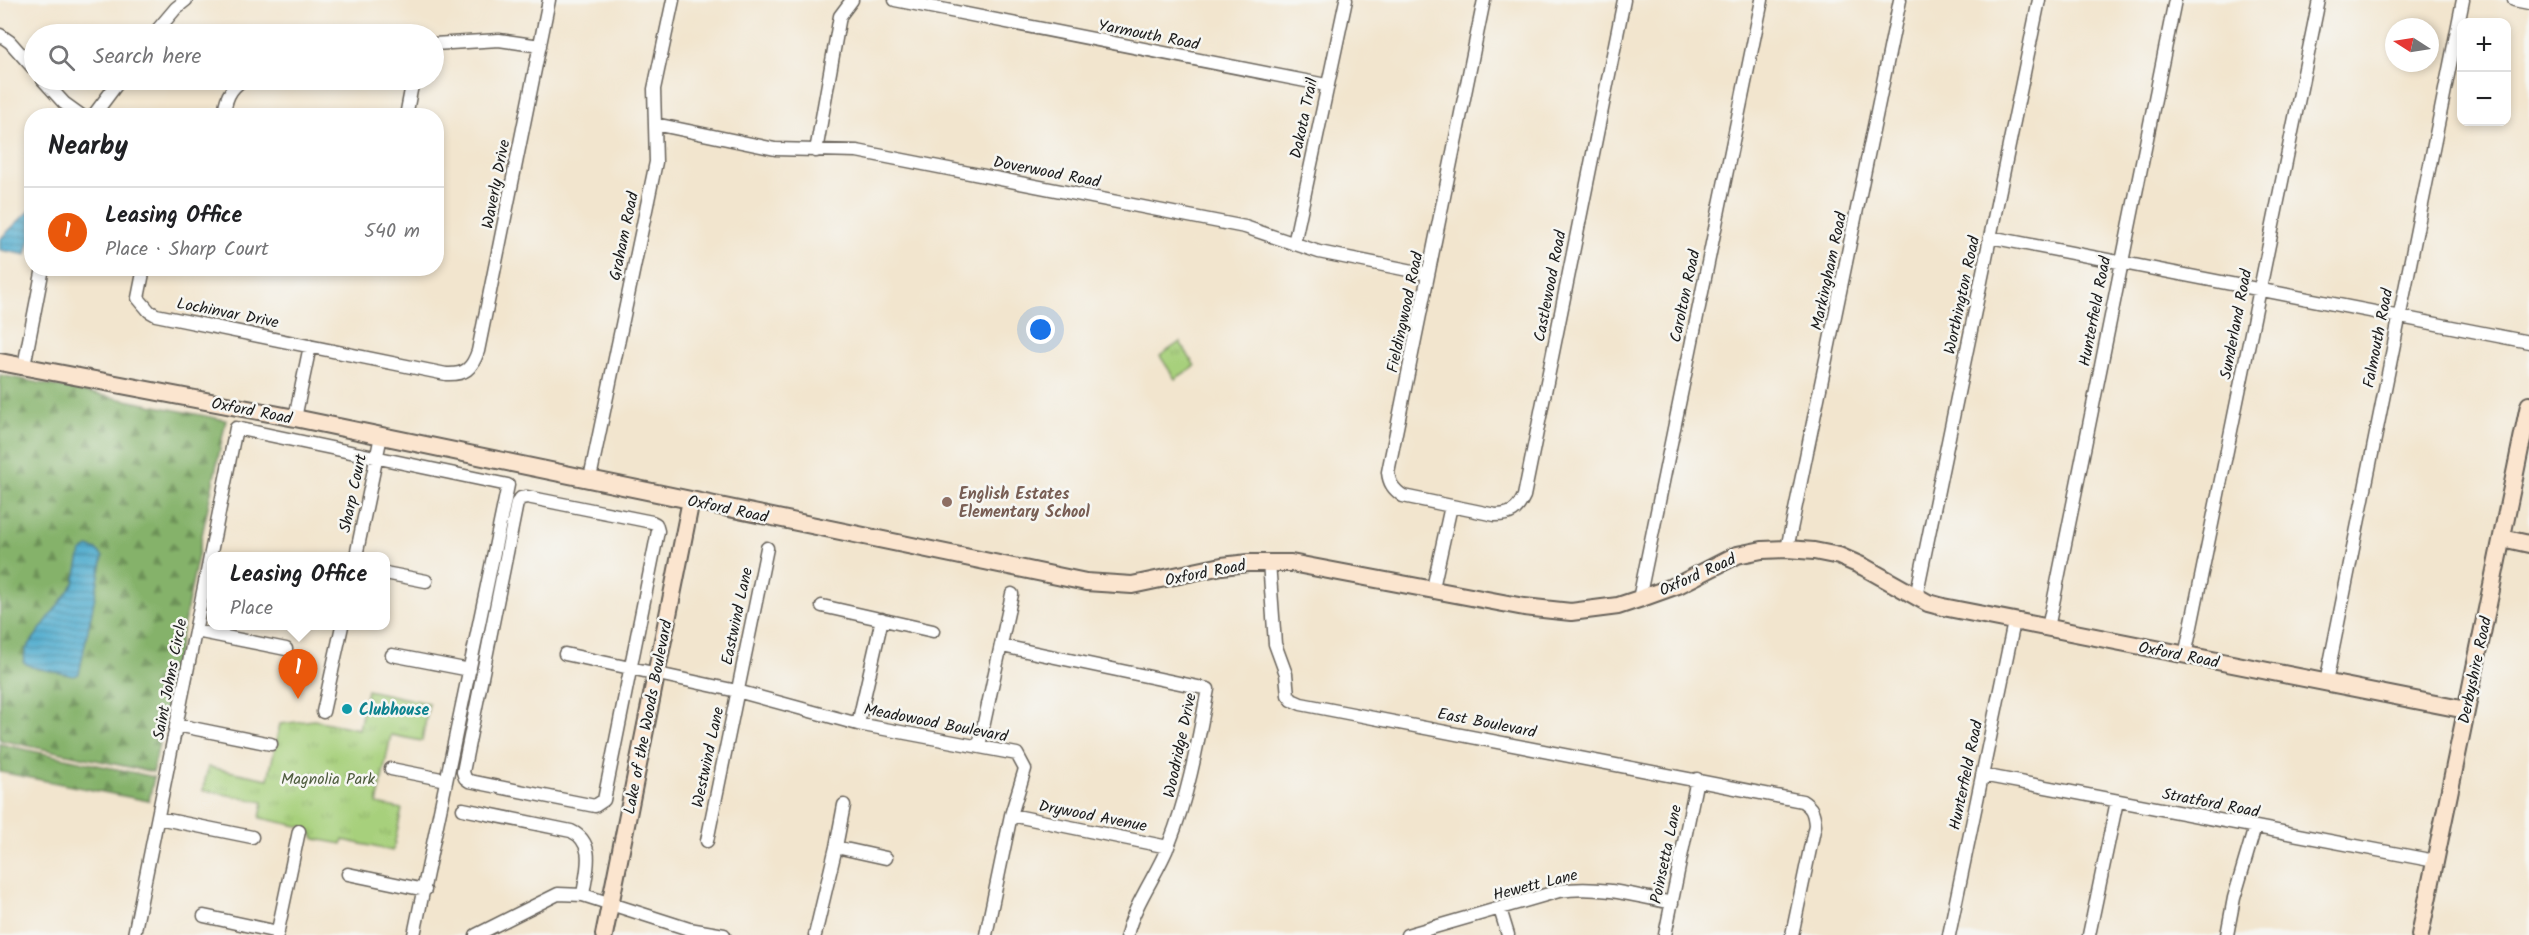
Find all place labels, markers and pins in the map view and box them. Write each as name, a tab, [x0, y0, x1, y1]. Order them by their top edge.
place label: English Estates Elementary School	[959, 482, 1091, 525]
marker: English Estates Elementary School	[940, 495, 954, 509]
pin: 1	[278, 650, 318, 699]
place label: Clubhouse	[359, 698, 430, 723]
marker: Clubhouse	[340, 702, 354, 716]

